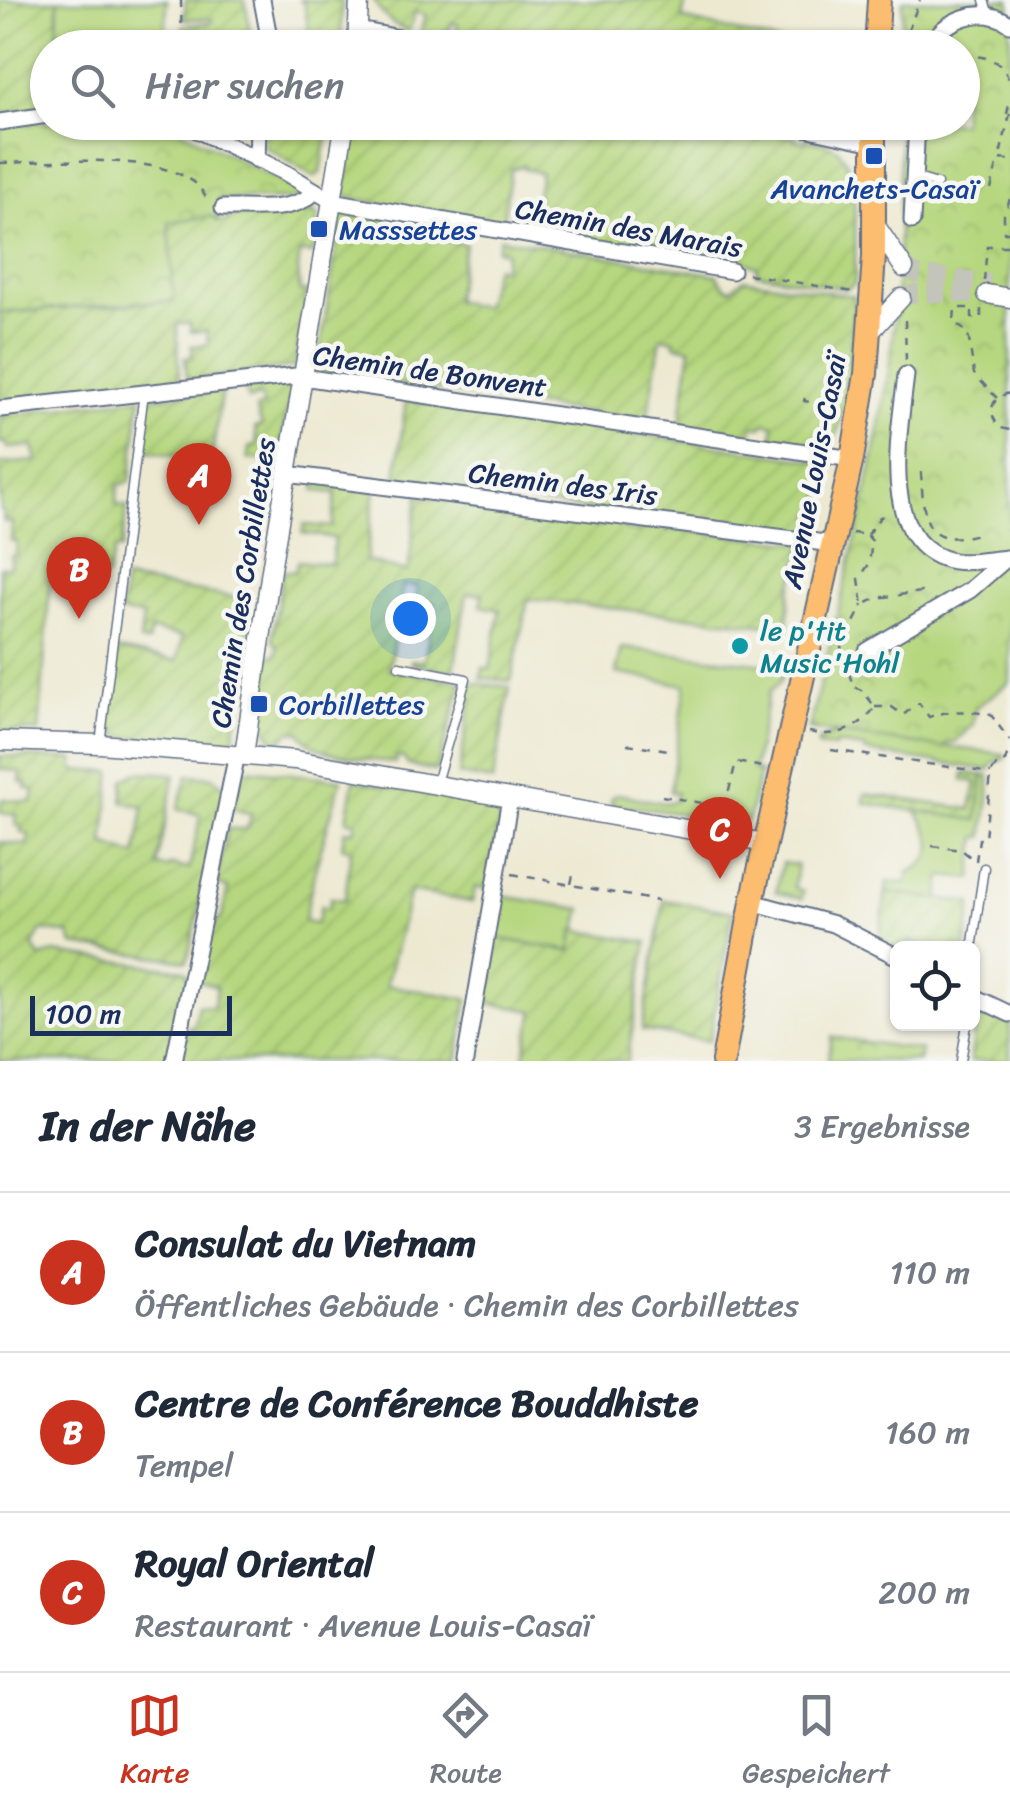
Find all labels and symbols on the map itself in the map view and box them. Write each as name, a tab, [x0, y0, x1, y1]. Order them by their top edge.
marker: Avanchets-Casaï	[863, 145, 885, 167]
place label: Avanchets-Casaï	[770, 164, 981, 213]
street label: Chemin des Marais	[512, 184, 746, 272]
place label: Masssettes	[339, 205, 477, 254]
marker: Masssettes	[308, 218, 330, 240]
street label: Chemin de Bonvent	[310, 330, 550, 412]
street label: Avenue Louis-Casaï	[767, 345, 862, 594]
street label: Chemin des Corbillettes	[196, 434, 290, 731]
pin: A	[166, 442, 232, 525]
street label: Chemin des Iris	[466, 448, 660, 520]
pin: B	[46, 536, 112, 619]
your location	[385, 593, 436, 644]
place label: le p'tit Music'Hohl	[760, 606, 900, 687]
marker: le p'tit Music'Hohl	[729, 635, 751, 657]
place label: Corbillettes	[279, 680, 425, 729]
marker: Corbillettes	[248, 693, 270, 715]
pin: C	[688, 796, 752, 879]
scale bar	[30, 991, 232, 1036]

